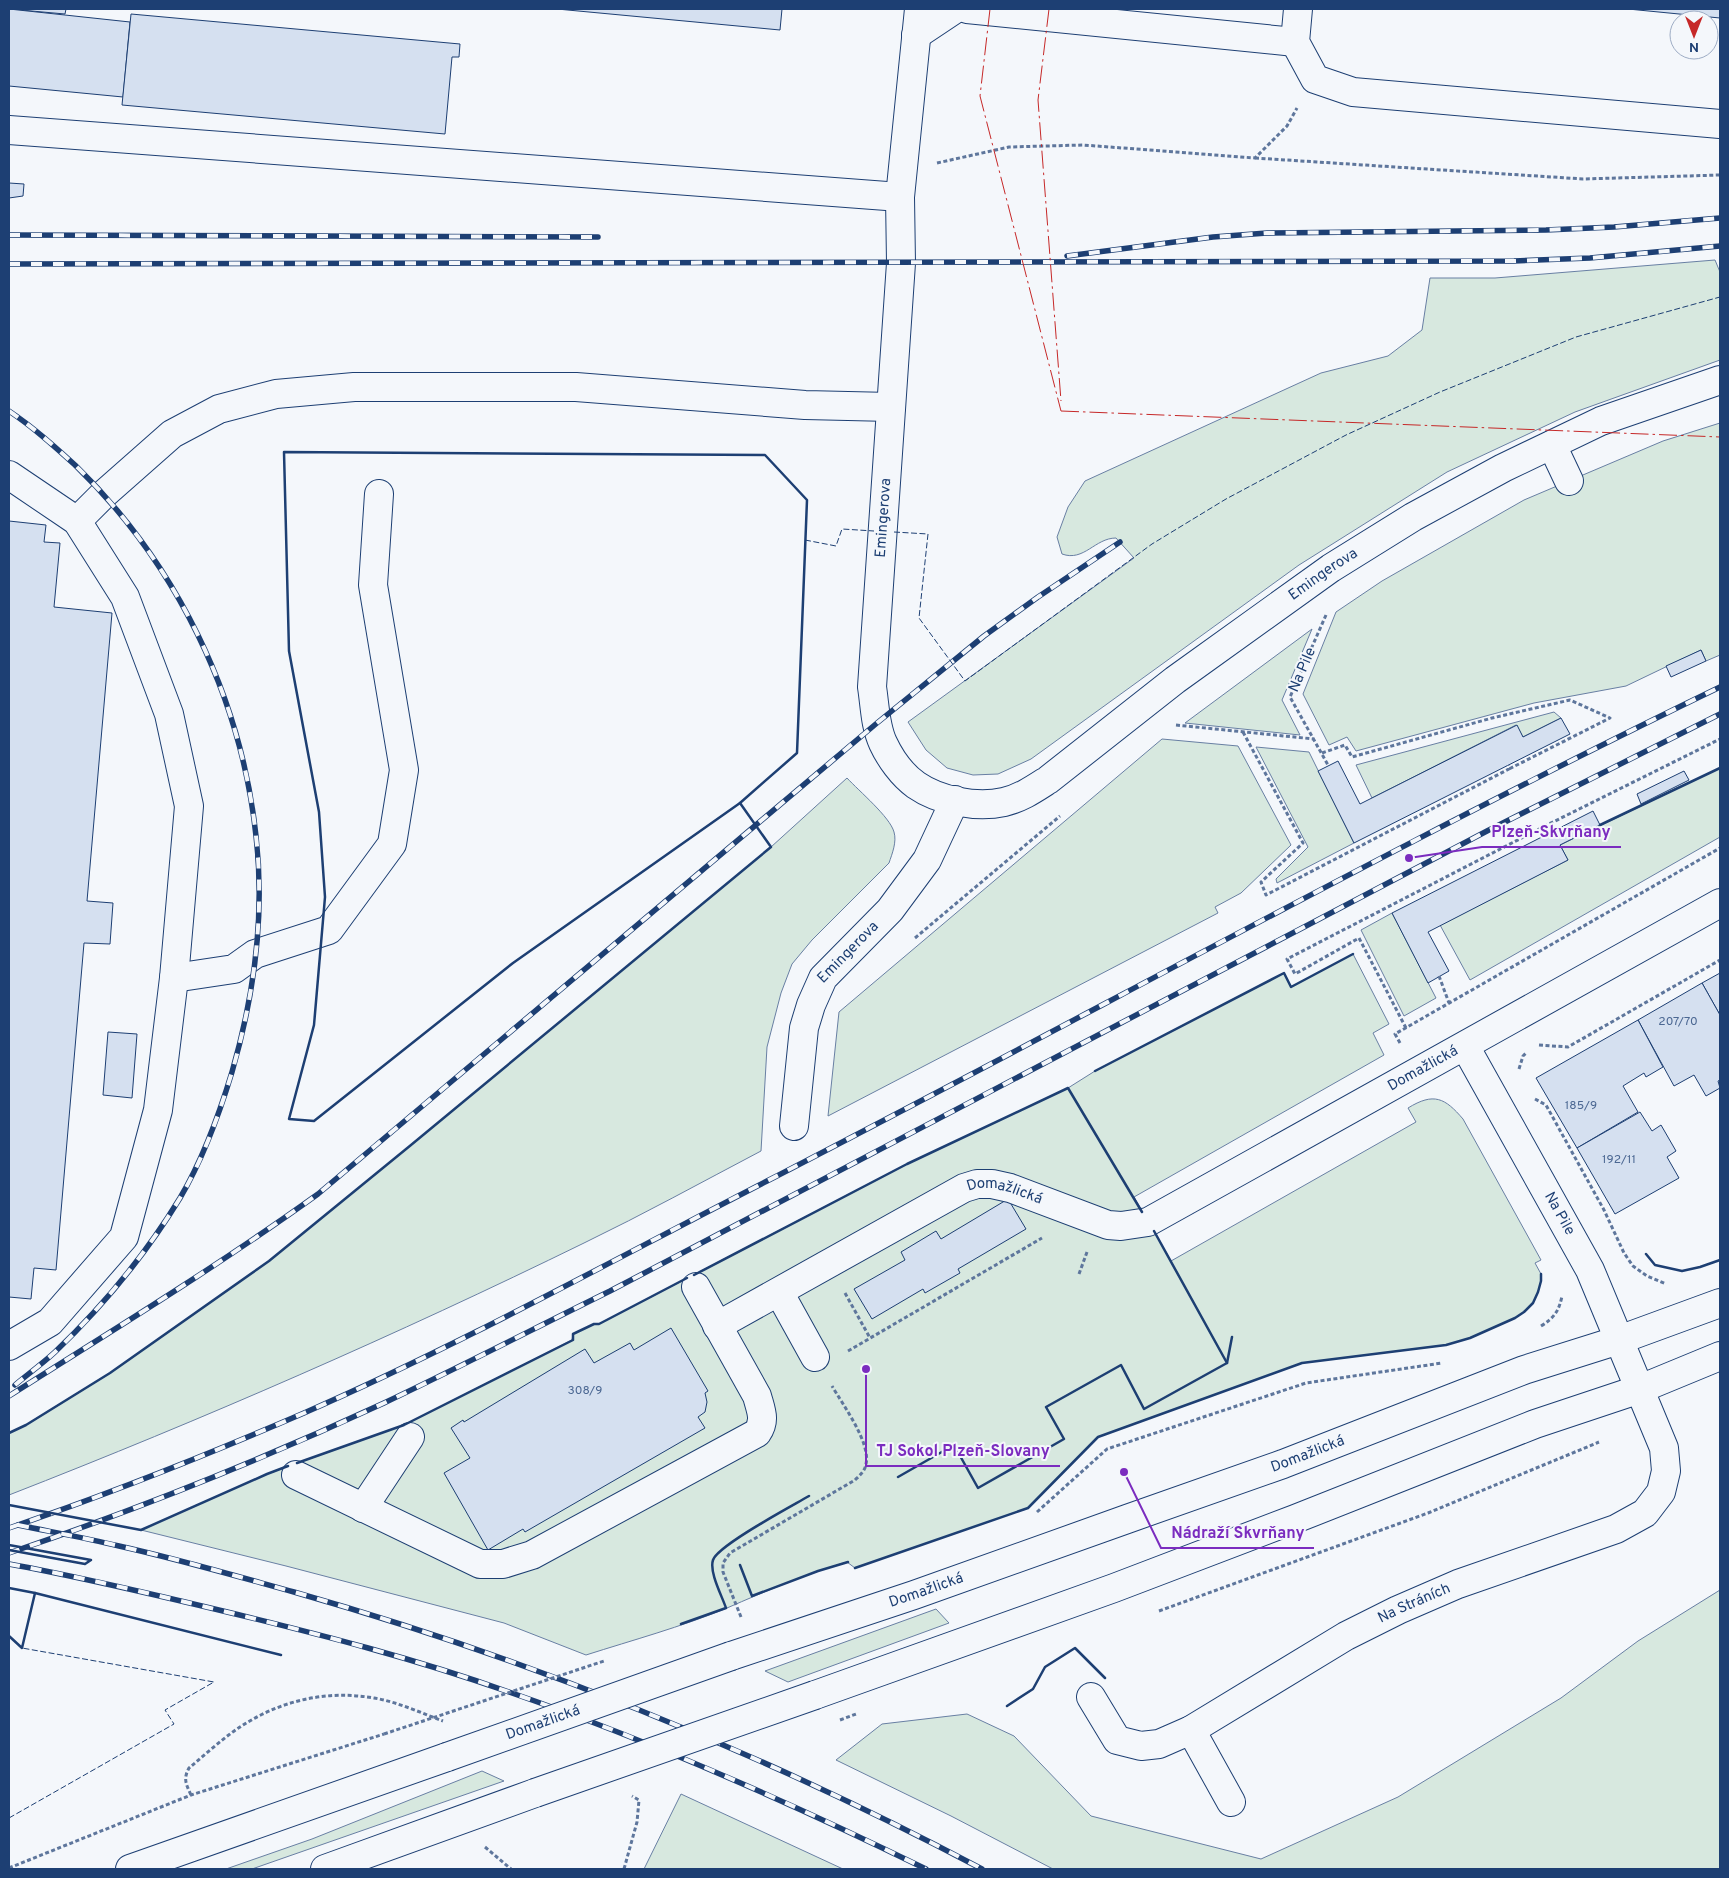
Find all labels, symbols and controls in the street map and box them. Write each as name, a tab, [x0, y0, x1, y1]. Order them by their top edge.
north arrow	[1669, 10, 1719, 60]
text: N	[1689, 38, 1699, 55]
street label: Emingerova	[872, 478, 896, 558]
street label: Emingerova	[1285, 544, 1361, 605]
street label: Na Pile	[1285, 645, 1321, 695]
callout: Plzeň-Skvrňany	[1482, 816, 1621, 847]
text: Plzeň-Skvrňany	[1491, 823, 1611, 843]
street label: Emingerova	[813, 917, 883, 988]
house number: 207/70	[1658, 1014, 1698, 1030]
street label: Domažlická	[1384, 1041, 1462, 1096]
house number: 185/9	[1565, 1098, 1597, 1114]
house number: 192/11	[1602, 1152, 1636, 1168]
street label: Domažlická	[964, 1175, 1045, 1209]
street label: Na Pile	[1539, 1189, 1579, 1239]
house number: 308/9	[568, 1383, 602, 1399]
street label: Domažlická	[1268, 1431, 1347, 1477]
callout: TJ Sokol Plzeň-Slovany	[866, 1435, 1060, 1466]
text: TJ Sokol Plzeň-Slovany	[876, 1442, 1050, 1462]
callout: Nádraží Skvrňany	[1161, 1517, 1314, 1548]
text: Nádraží Skvrňany	[1171, 1524, 1305, 1544]
street label: Domažlická	[887, 1569, 966, 1612]
street label: Na Stráních	[1375, 1579, 1453, 1628]
street label: Domažlická	[503, 1701, 583, 1745]

